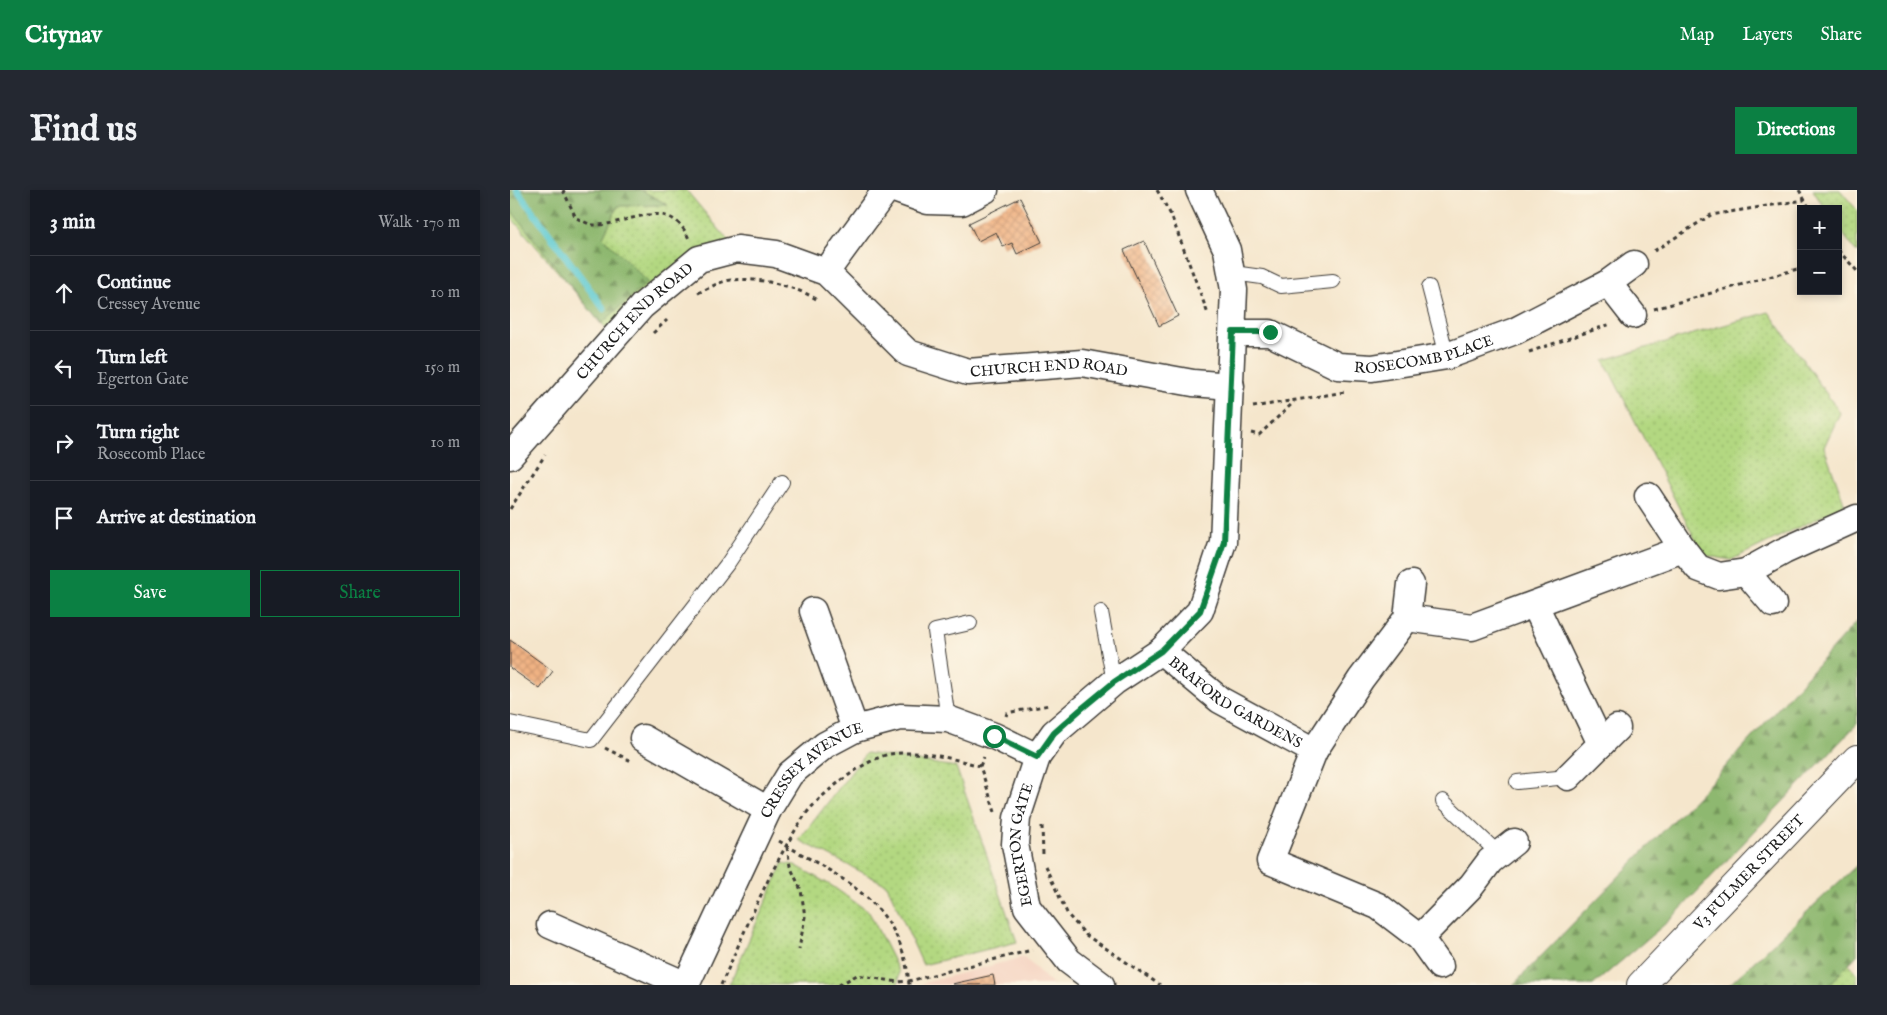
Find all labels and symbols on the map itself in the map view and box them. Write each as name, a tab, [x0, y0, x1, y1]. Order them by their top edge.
street label: CHURCH END ROAD	[572, 259, 697, 384]
route end	[1259, 321, 1282, 344]
street label: ROSECOMB PLACE	[1354, 331, 1496, 378]
street label: CHURCH END ROAD	[969, 354, 1129, 382]
street label: BRAFORD GARDENS	[1165, 652, 1305, 753]
street label: CRESSEY AVENUE	[756, 718, 865, 821]
route start	[983, 725, 1006, 748]
street label: EGERTON GATE	[1006, 781, 1038, 908]
street label: V3 FULMER STREET	[1689, 811, 1809, 935]

